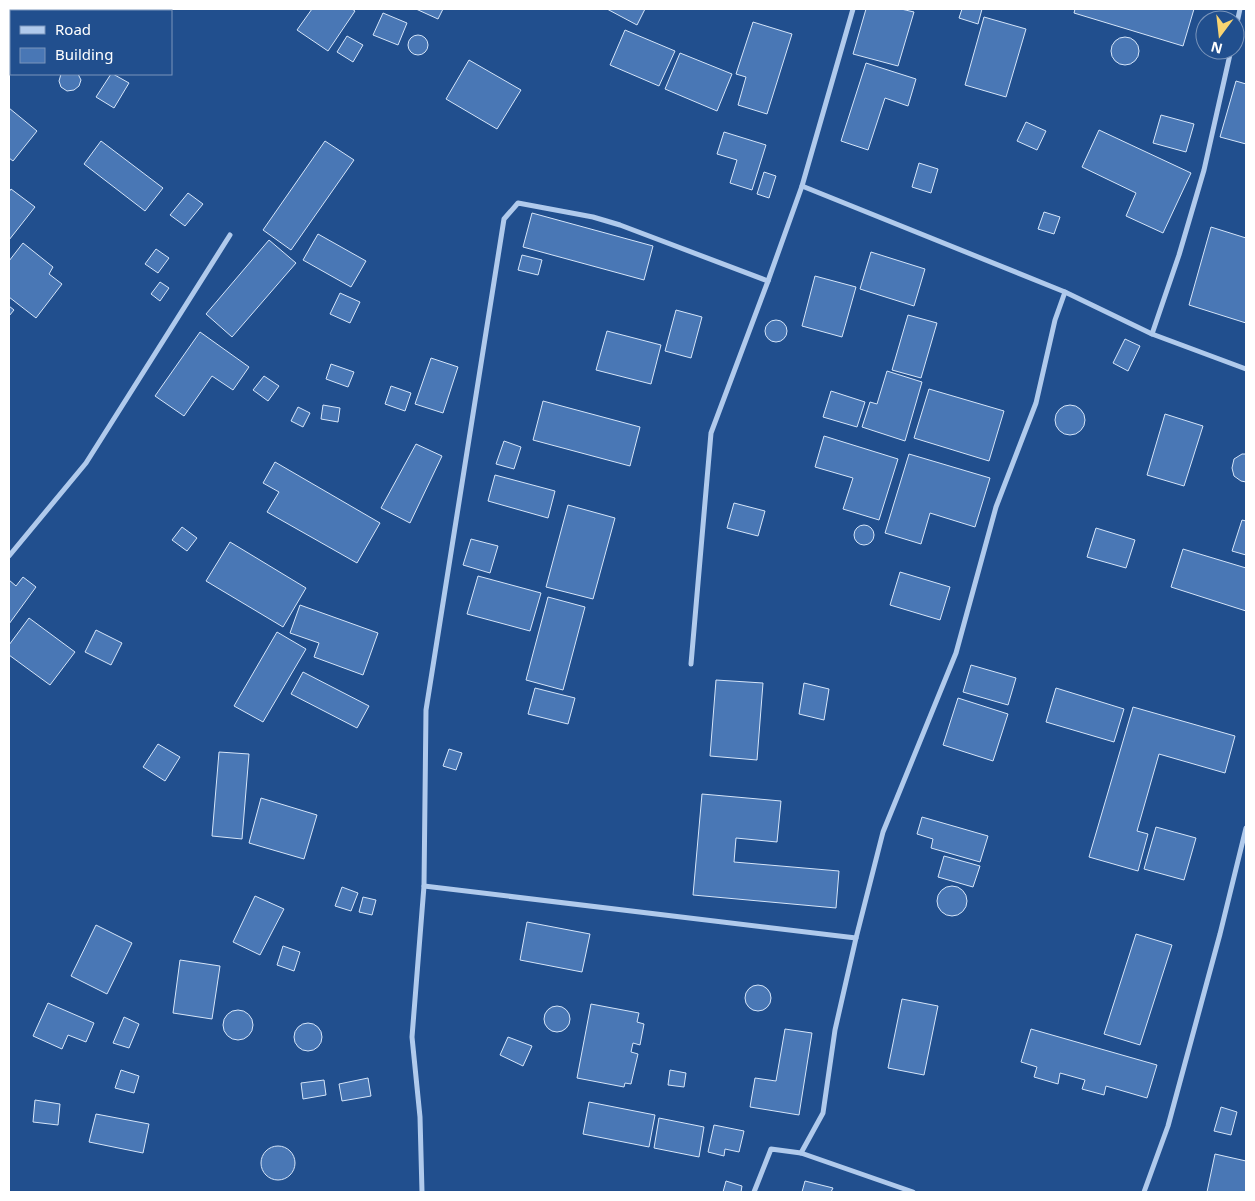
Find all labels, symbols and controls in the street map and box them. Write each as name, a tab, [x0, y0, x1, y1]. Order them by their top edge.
legend	[10, 10, 172, 75]
north arrow	[1195, 10, 1245, 60]
text: Road	[55, 19, 91, 39]
text: N	[1209, 37, 1224, 59]
text: Building	[55, 44, 113, 64]

